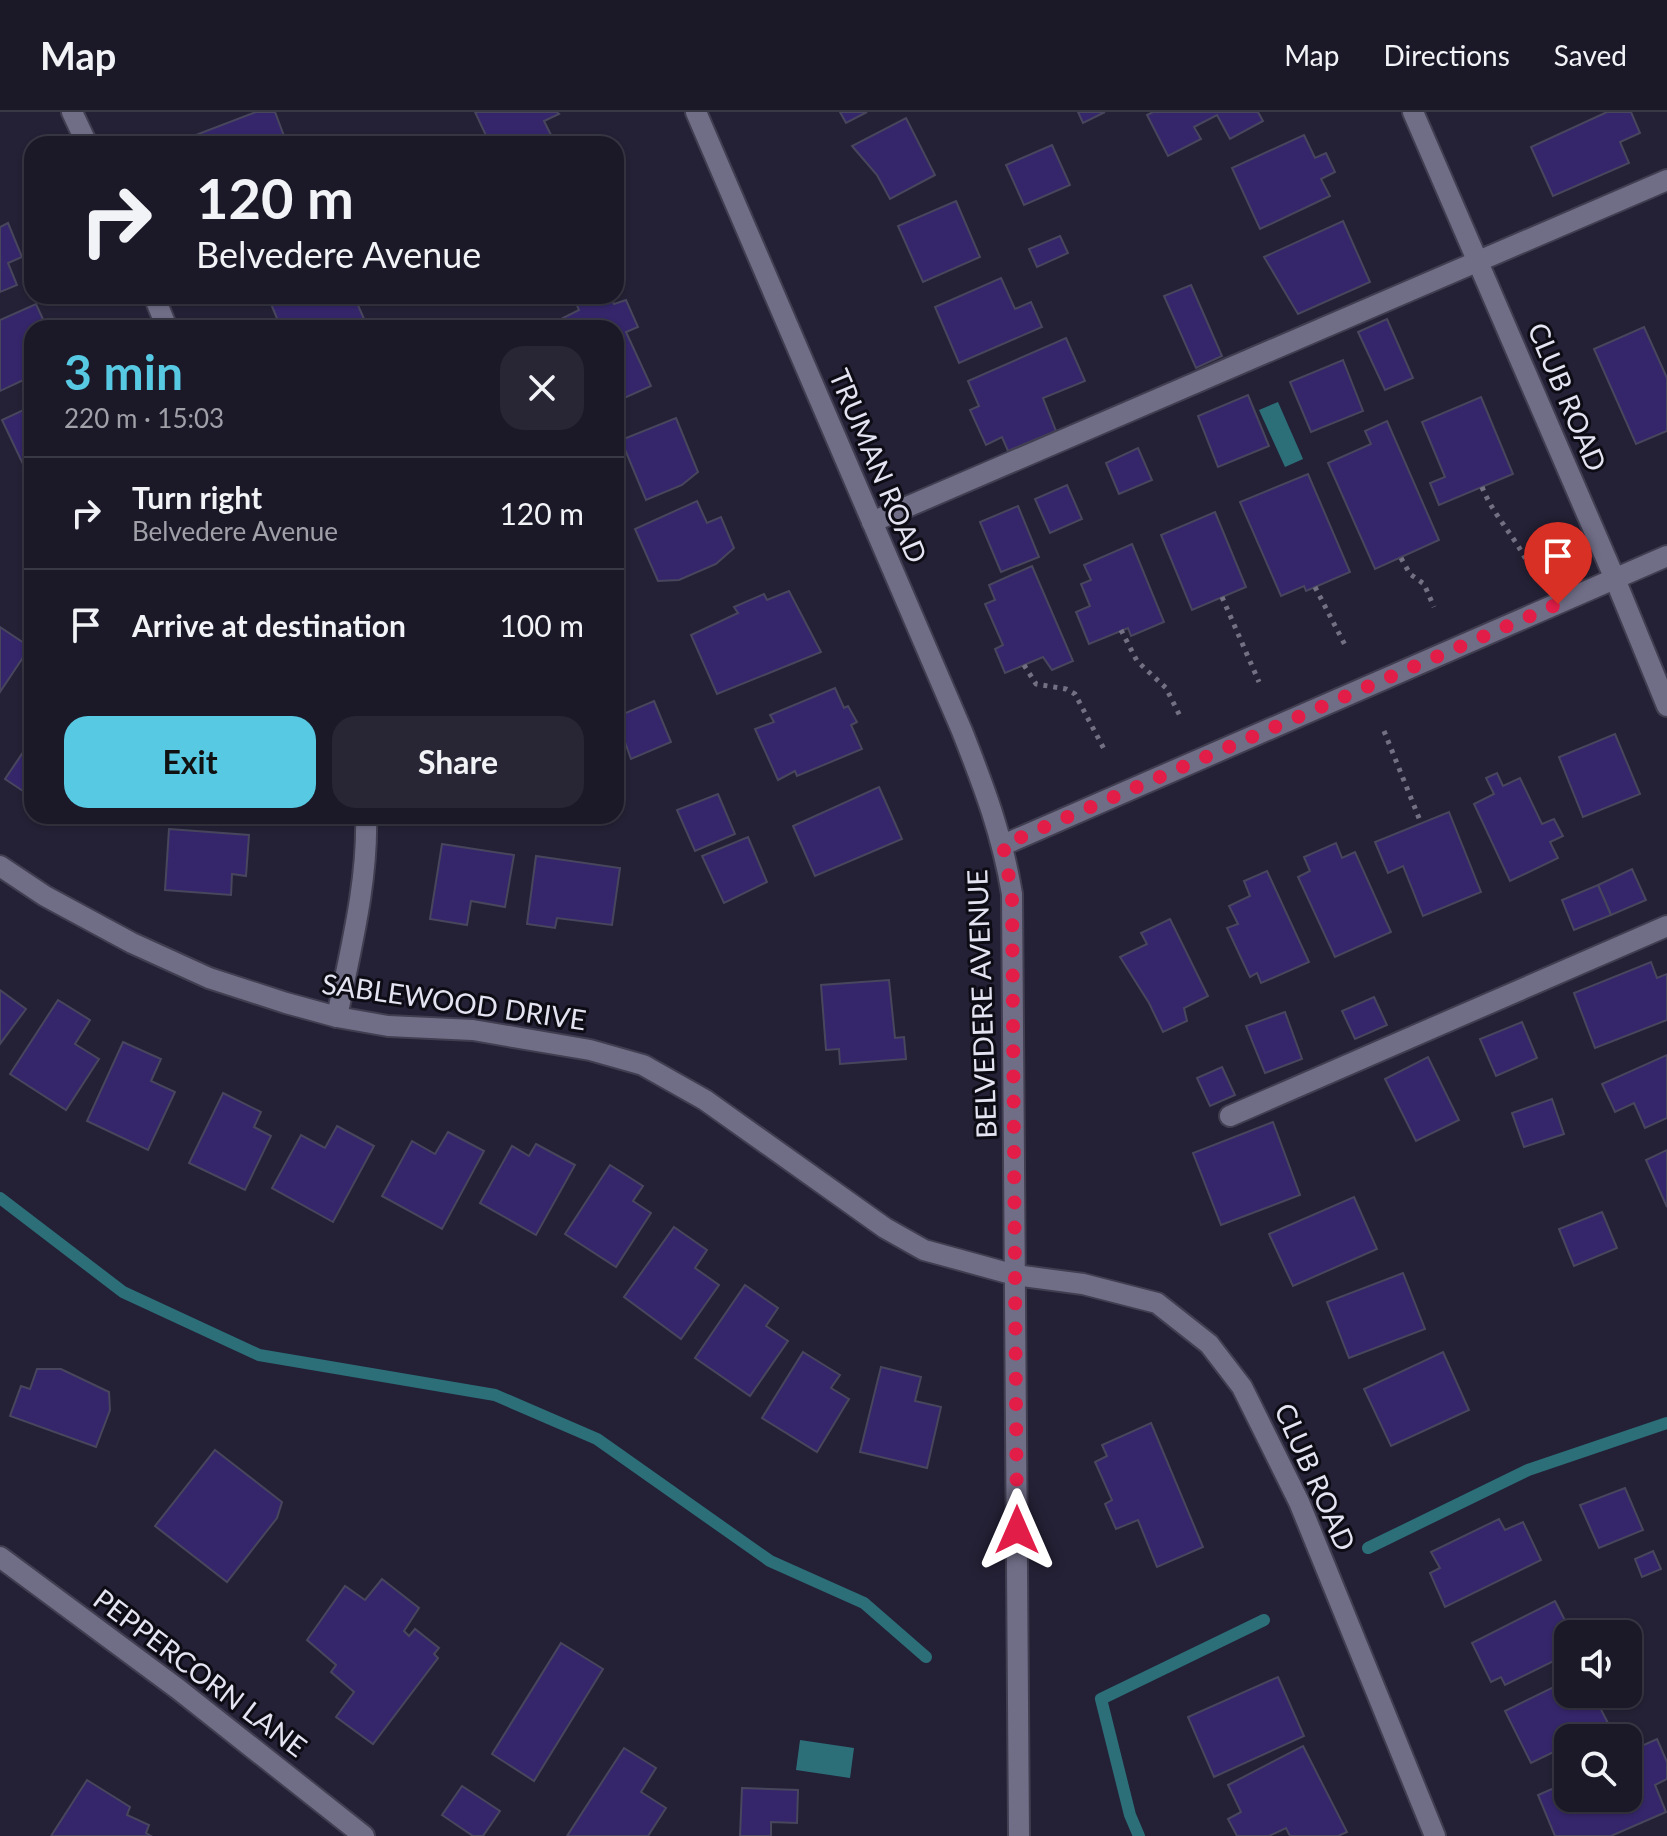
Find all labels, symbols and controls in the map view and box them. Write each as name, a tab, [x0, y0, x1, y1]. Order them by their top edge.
text: Map	[40, 32, 116, 78]
text: Map	[1284, 38, 1339, 72]
text: Directions	[1383, 38, 1510, 72]
text: Saved	[1554, 38, 1627, 72]
text: 120 m	[196, 164, 354, 231]
icon: right	[64, 168, 168, 272]
text: Belvedere Avenue	[196, 232, 481, 276]
street label: CLUB ROAD	[1521, 317, 1614, 476]
text: 3 min	[64, 343, 183, 400]
button: close	[500, 346, 584, 430]
street label: TRUMAN ROAD	[823, 363, 935, 568]
text: 220 m · 15:03	[64, 402, 224, 434]
text: Turn right	[132, 479, 262, 515]
icon: right	[64, 491, 108, 535]
text: 120 m	[499, 495, 584, 531]
text: Belvedere Avenue	[132, 515, 338, 547]
pin	[1524, 522, 1592, 604]
icon: arrive	[1536, 534, 1580, 578]
icon: arrive	[64, 603, 108, 647]
text: Arrive at destination	[132, 607, 406, 643]
text: 100 m	[499, 607, 584, 643]
button: Exit	[64, 716, 316, 808]
button: Share	[332, 716, 584, 808]
street label: BELVEDERE AVENUE	[959, 869, 1003, 1139]
street label: SABLEWOOD DRIVE	[320, 966, 588, 1036]
street label: CLUB ROAD	[1268, 1398, 1364, 1556]
position arrow	[975, 1488, 1059, 1572]
street label: PEPPERCORN LANE	[87, 1581, 314, 1763]
map controls	[1554, 1620, 1642, 1812]
button: sound	[1554, 1620, 1642, 1708]
button: search	[1554, 1724, 1642, 1812]

